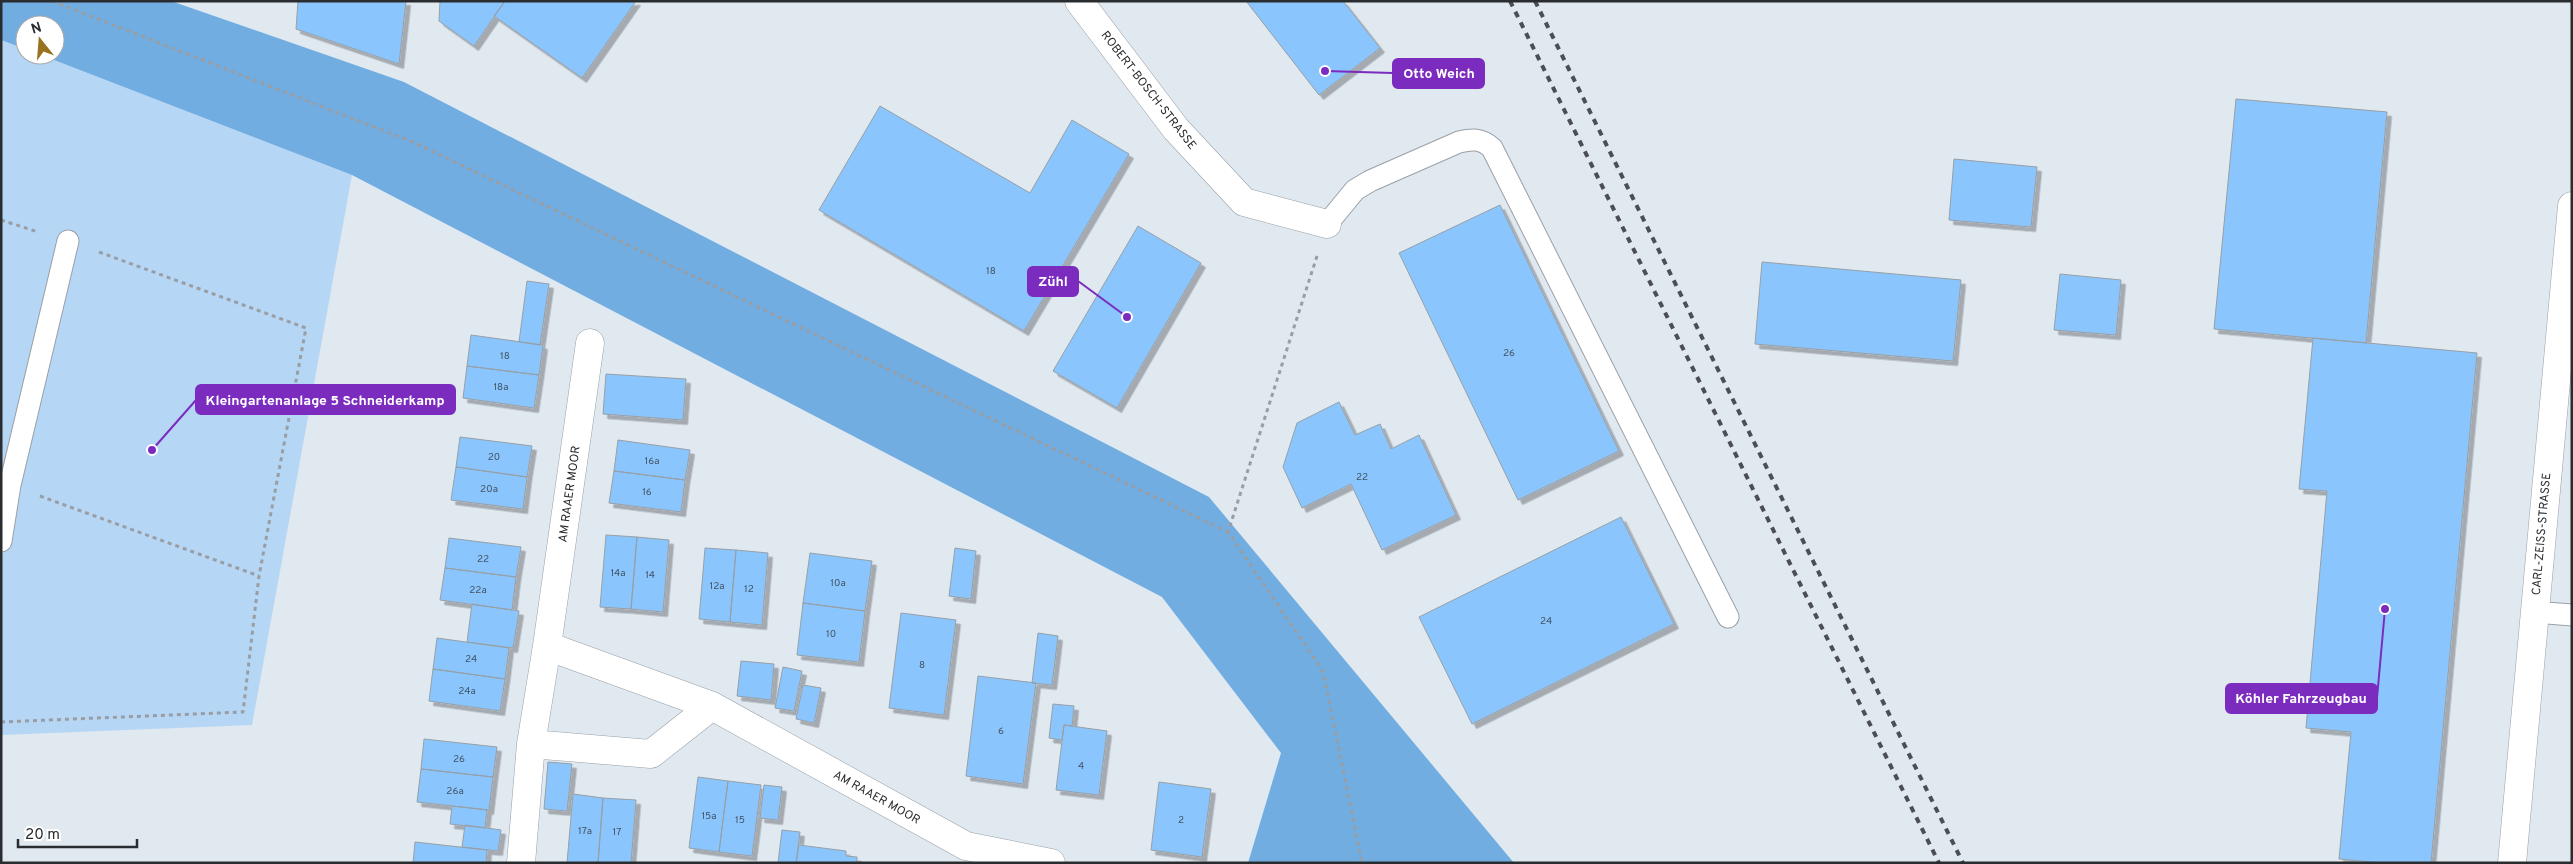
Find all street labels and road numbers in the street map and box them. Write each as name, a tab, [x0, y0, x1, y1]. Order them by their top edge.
street label: ROBERT-BOSCH-STRASSE	[1097, 28, 1200, 153]
street label: AM RAAER MOOR	[555, 445, 585, 543]
street label: CARL-ZEISS-STRASSE	[2529, 472, 2555, 596]
street label: AM RAAER MOOR	[830, 767, 923, 828]

